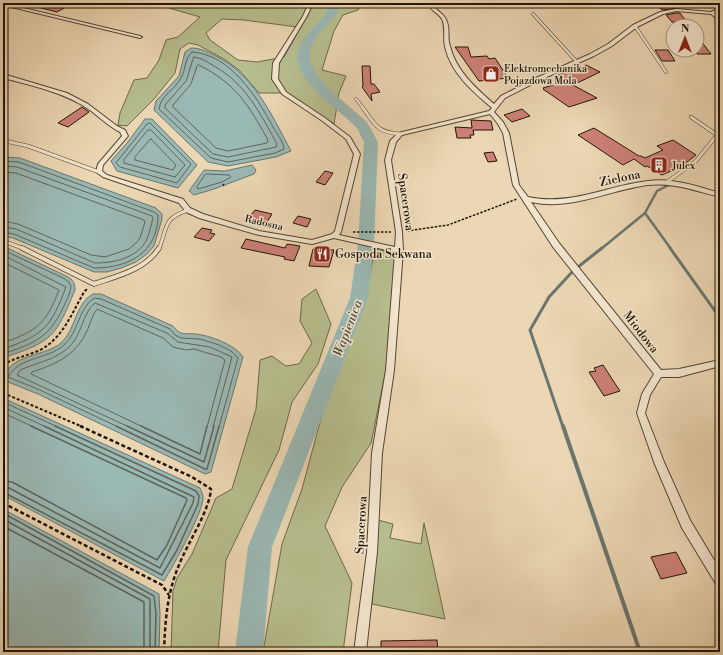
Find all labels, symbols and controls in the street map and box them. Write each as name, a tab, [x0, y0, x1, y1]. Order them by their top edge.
north arrow	[665, 18, 705, 58]
text: N	[681, 22, 690, 36]
place label: Elektromechanika Pojazdowa Mola	[504, 63, 588, 87]
shop icon: Elektromechanika Pojazdowa Mola	[481, 64, 501, 84]
building icon: Julex	[649, 155, 669, 175]
place label: Julex	[671, 160, 696, 172]
street label: Zielona	[598, 167, 643, 190]
street label: Spacerowa	[394, 172, 417, 233]
street label: Radosna	[243, 213, 285, 233]
restaurant icon: Gospoda Sekwana	[312, 244, 332, 264]
place label: Gospoda Sekwana	[335, 247, 433, 262]
water label: Wapienica	[330, 297, 366, 359]
street label: Miodowa	[620, 308, 662, 357]
street label: Spacerowa	[352, 495, 371, 554]

